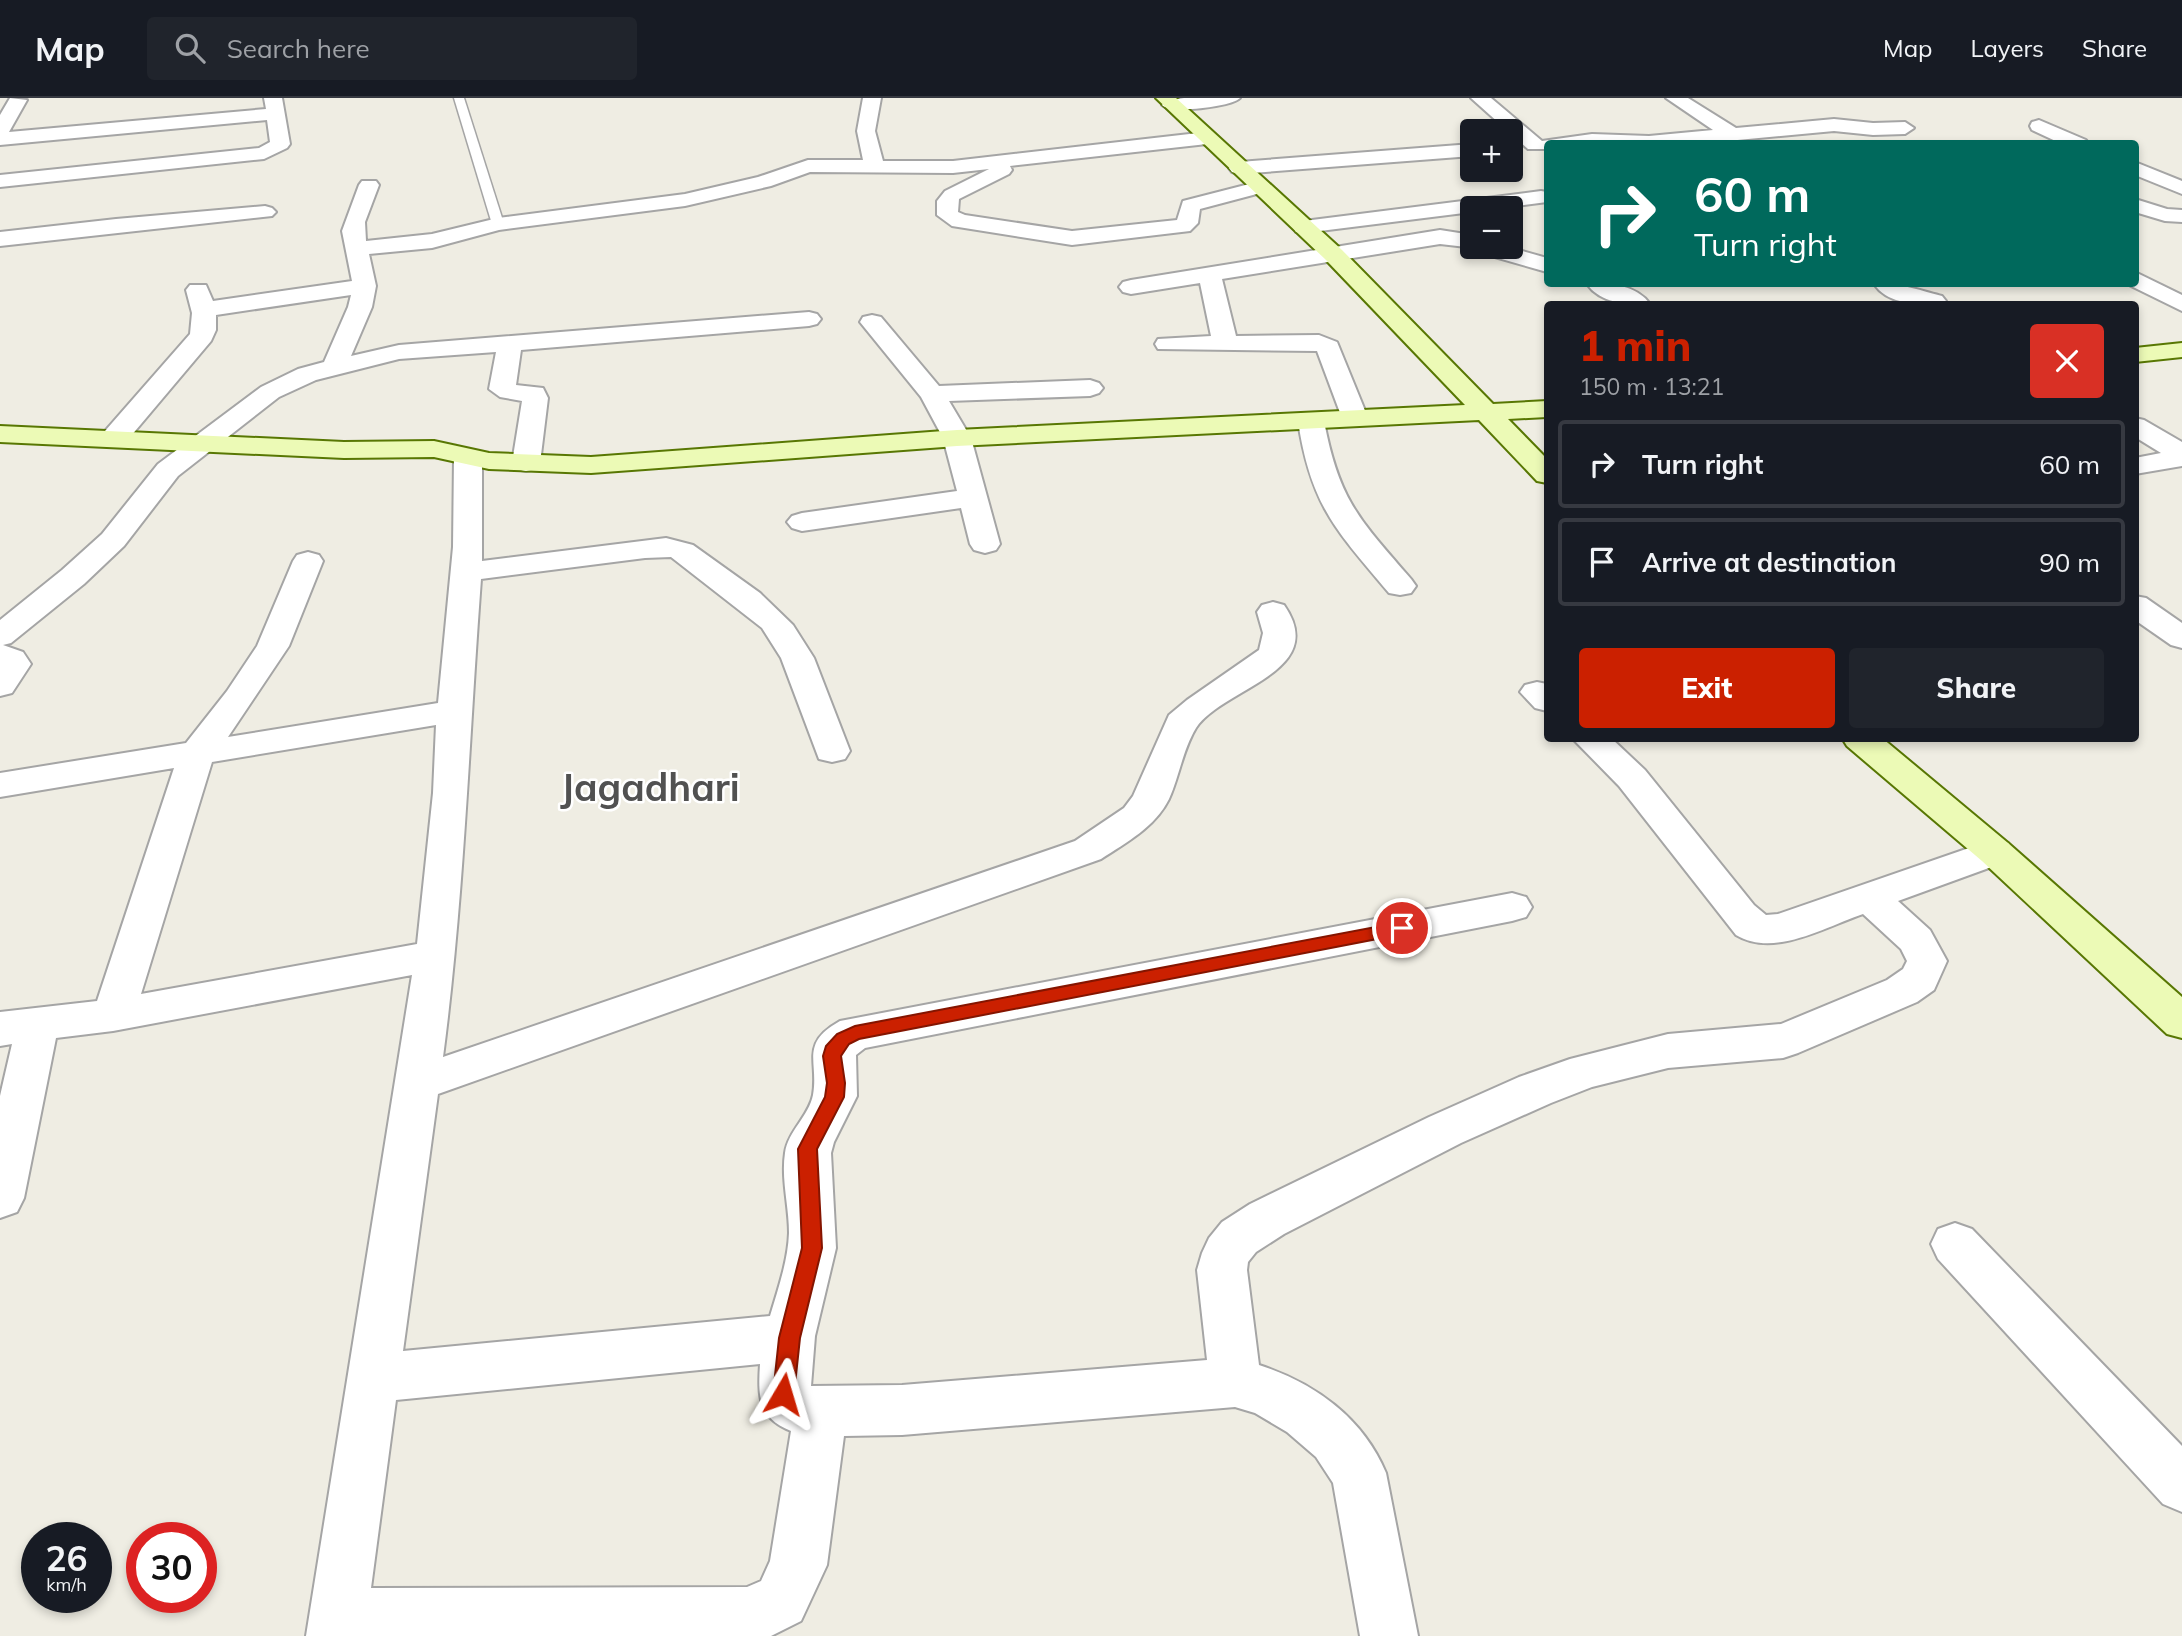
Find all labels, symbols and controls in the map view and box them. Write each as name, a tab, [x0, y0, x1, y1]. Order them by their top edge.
search box	[147, 17, 637, 80]
text: Map	[35, 28, 105, 69]
icon: search	[171, 29, 209, 67]
text: Search here	[227, 32, 370, 65]
text: Map	[1883, 33, 1932, 63]
text: Layers	[1970, 33, 2044, 63]
text: Share	[2082, 33, 2147, 63]
map controls	[1460, 119, 1523, 259]
button: +	[1460, 119, 1523, 182]
text: 60 m	[1694, 163, 1810, 224]
icon: right	[1579, 168, 1670, 259]
button: −	[1460, 196, 1523, 259]
text: Turn right	[1694, 224, 1837, 264]
text: 1 min	[1579, 319, 1692, 372]
button: close	[2030, 324, 2104, 398]
text: 150 m · 13:21	[1579, 372, 1724, 401]
icon: right	[1583, 445, 1621, 483]
text: Turn right	[1642, 448, 1763, 481]
text: 60 m	[2039, 448, 2100, 481]
icon: arrive	[1583, 543, 1621, 581]
text: Arrive at destination	[1642, 546, 1897, 579]
text: 90 m	[2039, 546, 2100, 579]
button: Exit	[1579, 648, 1835, 728]
button: Share	[1849, 648, 2104, 728]
district label: Jagadhari	[560, 763, 740, 811]
pin	[1372, 898, 1432, 958]
icon: arrive	[1383, 909, 1421, 947]
position arrow	[746, 1357, 820, 1431]
speed limit sign: 30	[126, 1522, 217, 1613]
text: 26	[45, 1536, 88, 1580]
text: km/h	[46, 1573, 87, 1596]

